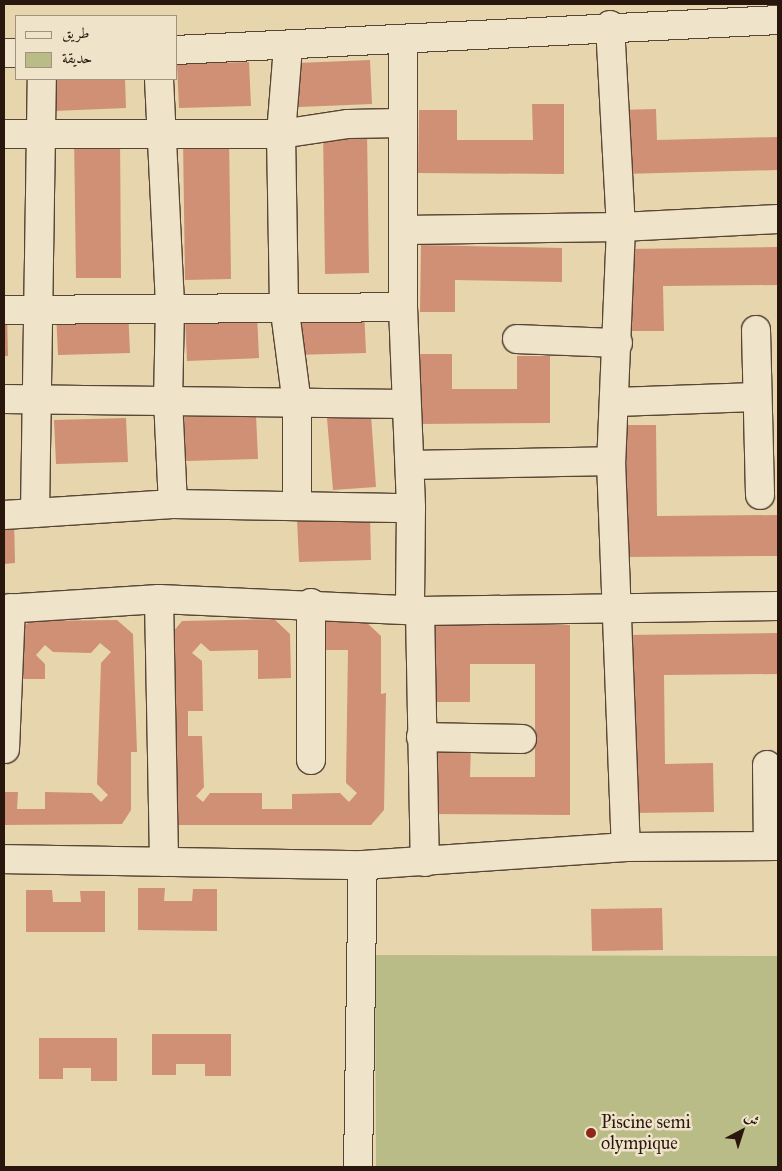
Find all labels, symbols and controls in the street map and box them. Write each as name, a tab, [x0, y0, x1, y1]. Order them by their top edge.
legend	[15, 15, 178, 80]
text: طريق	[62, 24, 89, 42]
text: حديقة	[62, 49, 92, 67]
north arrow	[717, 1106, 767, 1156]
text: ش	[741, 1108, 763, 1130]
place label: Piscine semi olympique	[601, 1112, 691, 1154]
marker: Piscine semi olympique	[585, 1127, 597, 1139]

